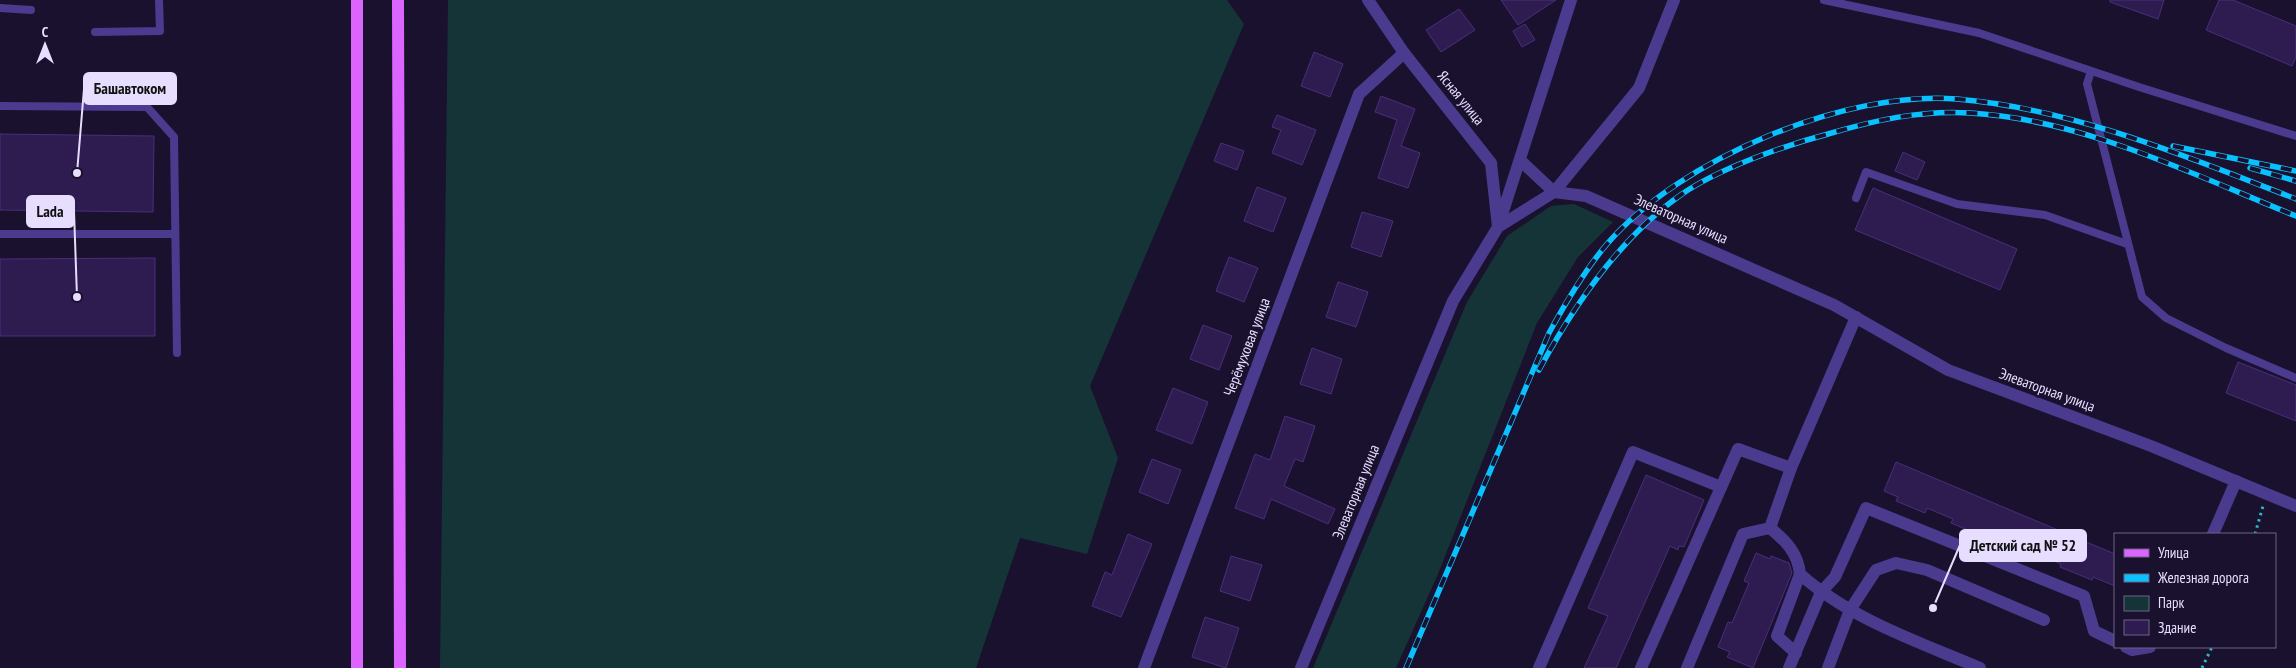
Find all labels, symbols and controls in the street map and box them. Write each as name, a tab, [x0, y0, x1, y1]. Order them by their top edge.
north arrow	[20, 20, 70, 70]
text: С	[42, 23, 49, 41]
street label: Ясная улица	[1434, 67, 1489, 129]
callout: Башавтоком	[84, 73, 176, 104]
text: Башавтоком	[94, 78, 166, 98]
street label: Элеваторная улица	[1631, 189, 1731, 248]
callout: Lada	[27, 196, 74, 227]
text: Lada	[36, 201, 64, 221]
street label: Черёмуховая улица	[1219, 295, 1274, 399]
street label: Элеваторная улица	[1997, 363, 2098, 416]
street label: Элеваторная улица	[1328, 442, 1383, 542]
callout: Детский сад № 52	[1960, 530, 2086, 561]
legend	[2114, 533, 2276, 648]
text: Детский сад № 52	[1970, 535, 2076, 555]
text: Улица	[2158, 543, 2189, 562]
text: Железная дорога	[2157, 568, 2249, 587]
text: Парк	[2158, 593, 2184, 612]
text: Здание	[2158, 618, 2196, 637]

